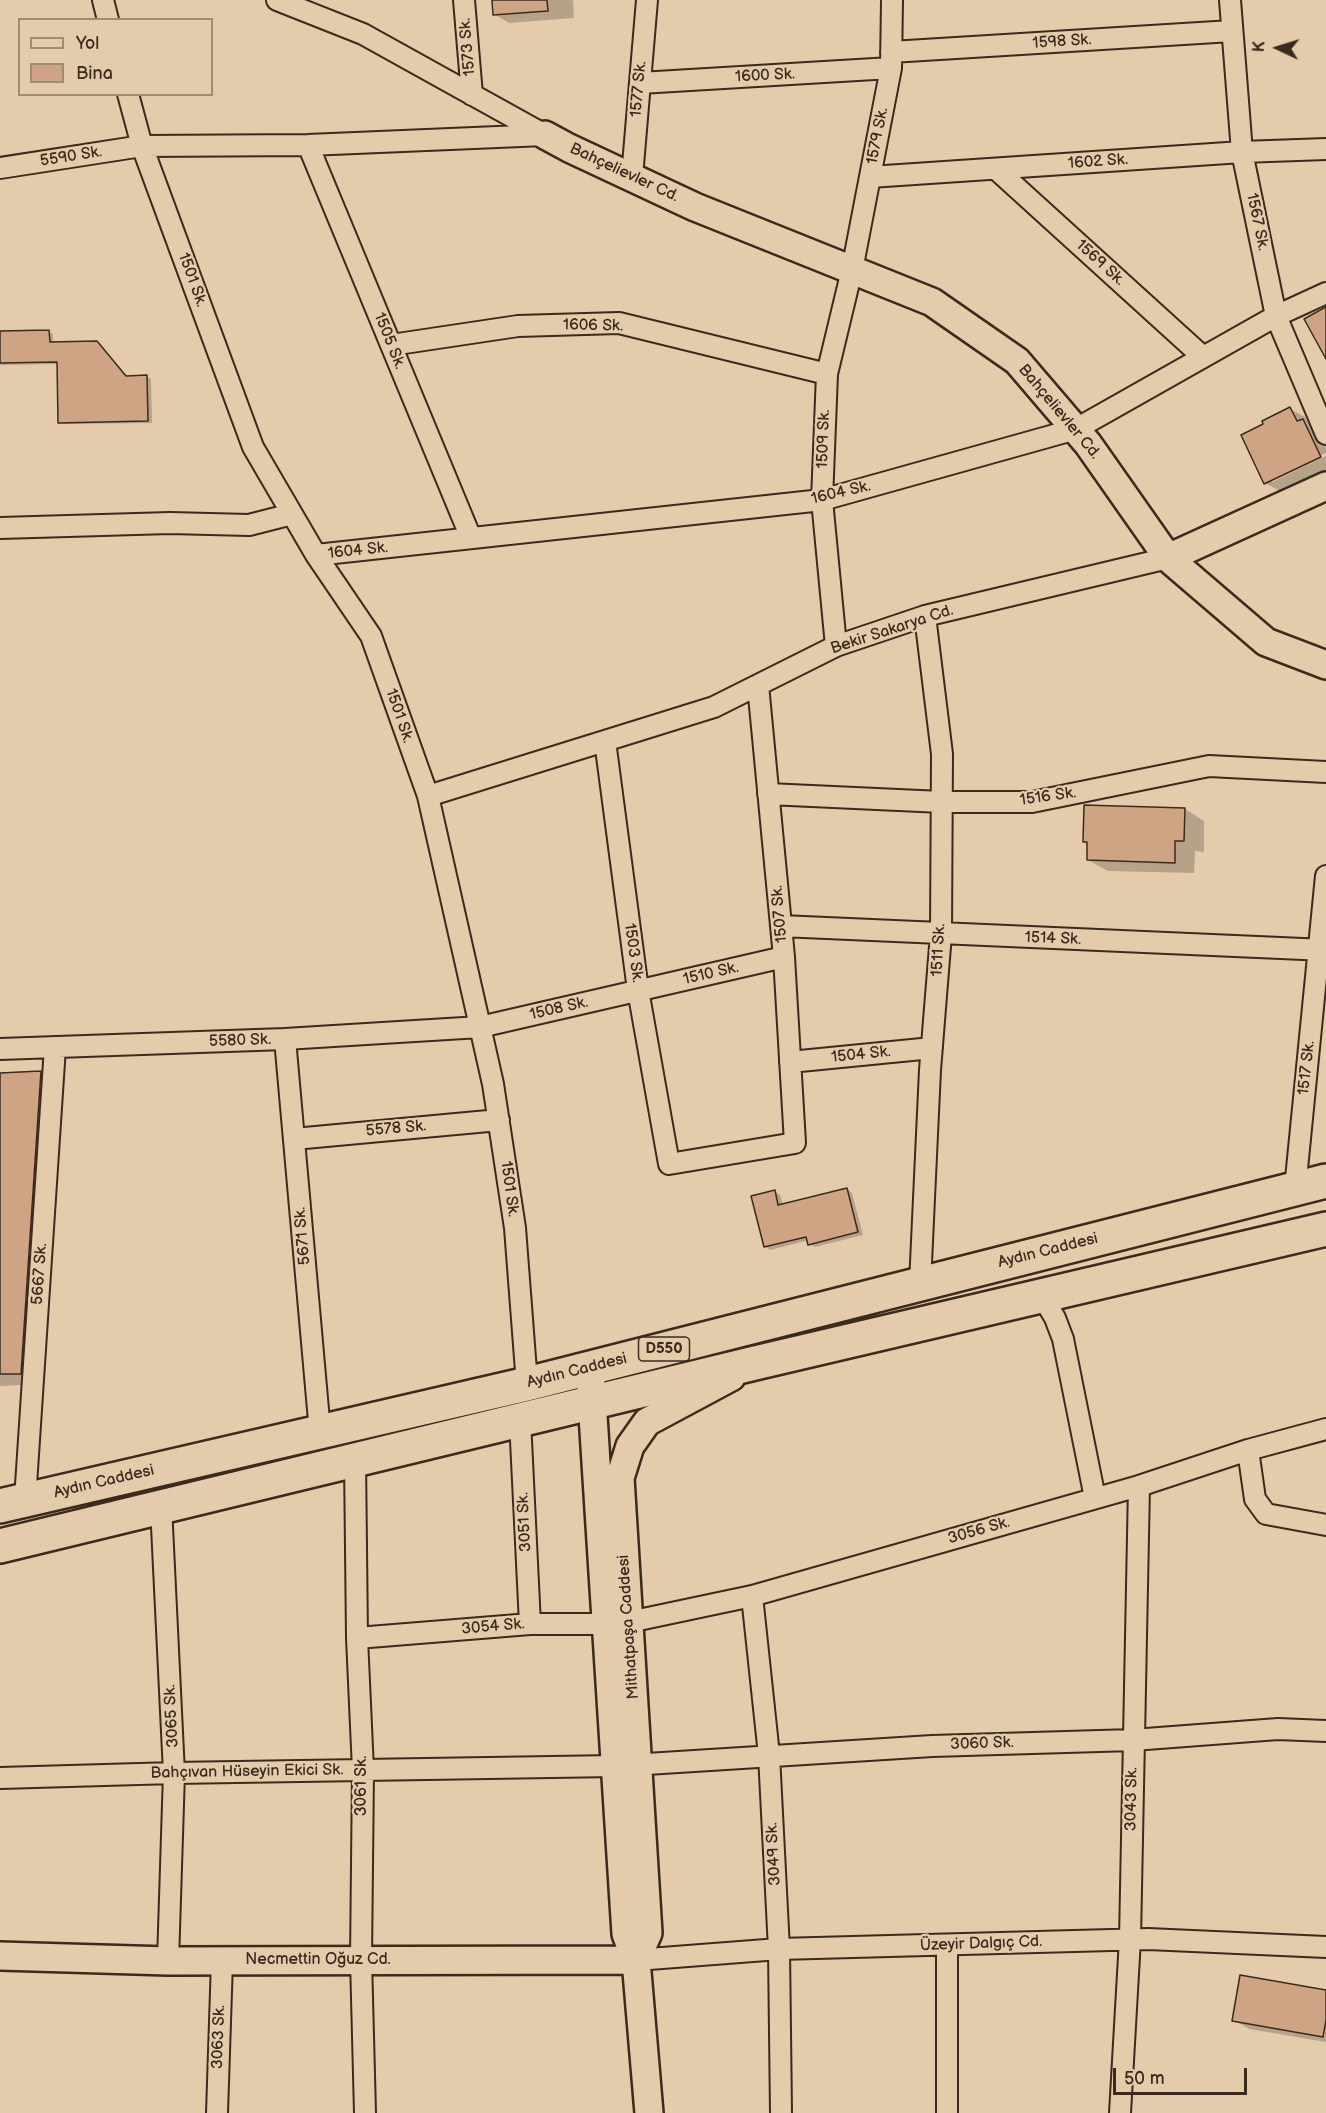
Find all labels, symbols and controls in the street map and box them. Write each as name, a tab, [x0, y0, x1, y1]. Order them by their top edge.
street label: 1573 Sk.	[456, 17, 480, 77]
legend	[18, 18, 213, 96]
north arrow	[1248, 18, 1308, 78]
street label: 1598 Sk.	[1032, 30, 1092, 54]
text: Yol	[76, 33, 99, 54]
text: K	[1250, 41, 1269, 53]
street label: 1577 Sk.	[627, 60, 651, 118]
text: Bina	[76, 63, 113, 84]
street label: 1600 Sk.	[735, 65, 795, 87]
street label: 1579 Sk.	[863, 106, 893, 166]
street label: Bahçelievler Cd.	[566, 139, 682, 207]
street label: 5590 Sk.	[39, 143, 103, 171]
street label: 1602 Sk.	[1067, 150, 1129, 174]
street label: 1567 Sk.	[1242, 192, 1272, 252]
street label: 1569 Sk.	[1071, 236, 1129, 290]
street label: 1501 Sk.	[173, 250, 211, 310]
street label: 1505 Sk.	[369, 310, 409, 372]
street label: 1606 Sk.	[563, 316, 623, 336]
street label: Bahçelievler Cd.	[1014, 361, 1104, 463]
street label: 1509 Sk.	[813, 409, 835, 469]
street label: 1604 Sk.	[809, 477, 873, 509]
street label: 1604 Sk.	[327, 538, 389, 564]
street label: Bekir Sakarya Cd.	[828, 601, 956, 659]
street label: 1501 Sk.	[381, 686, 417, 746]
street label: 1516 Sk.	[1019, 784, 1077, 810]
street label: 1507 Sk.	[768, 884, 792, 944]
street label: 1503 Sk.	[619, 922, 647, 984]
street label: 1511 Sk.	[928, 923, 950, 977]
street label: 1514 Sk.	[1024, 928, 1082, 950]
street label: 1510 Sk.	[681, 958, 741, 990]
street label: 1508 Sk.	[528, 993, 590, 1025]
street label: 5580 Sk.	[209, 1030, 271, 1052]
street label: 1517 Sk.	[1295, 1040, 1319, 1096]
street label: 1504 Sk.	[830, 1042, 892, 1068]
street label: 5578 Sk.	[365, 1117, 427, 1141]
street label: 1501 Sk.	[496, 1160, 522, 1218]
street label: 5671 Sk.	[291, 1206, 315, 1266]
street label: Aydın Caddesi	[996, 1229, 1100, 1273]
street label: 5667 Sk.	[28, 1242, 52, 1306]
road number: D550	[638, 1337, 690, 1361]
street label: Aydın Caddesi	[525, 1349, 629, 1393]
street label: Aydın Caddesi	[52, 1461, 156, 1503]
street label: 3051 Sk.	[514, 1492, 536, 1552]
street label: 3056 Sk.	[946, 1513, 1012, 1549]
street label: Mithatpaşa Caddesi	[614, 1554, 644, 1700]
street label: 3054 Sk.	[461, 1615, 525, 1639]
street label: 3065 Sk.	[161, 1684, 183, 1748]
street label: 3060 Sk.	[950, 1733, 1014, 1755]
street label: 3061 Sk.	[352, 1756, 372, 1816]
street label: Bahçıvan Hüseyin Ekici Sk.	[150, 1761, 344, 1783]
street label: 3043 Sk.	[1122, 1767, 1142, 1831]
street label: 3049 Sk.	[763, 1822, 785, 1886]
street label: Üzeyir Dalgıç Cd.	[919, 1932, 1043, 1956]
street label: Necmettin Oğuz Cd.	[245, 1950, 391, 1970]
street label: 3063 Sk.	[208, 2005, 230, 2069]
scale bar	[1116, 2056, 1250, 2094]
text: 50 m	[1124, 2068, 1165, 2089]

